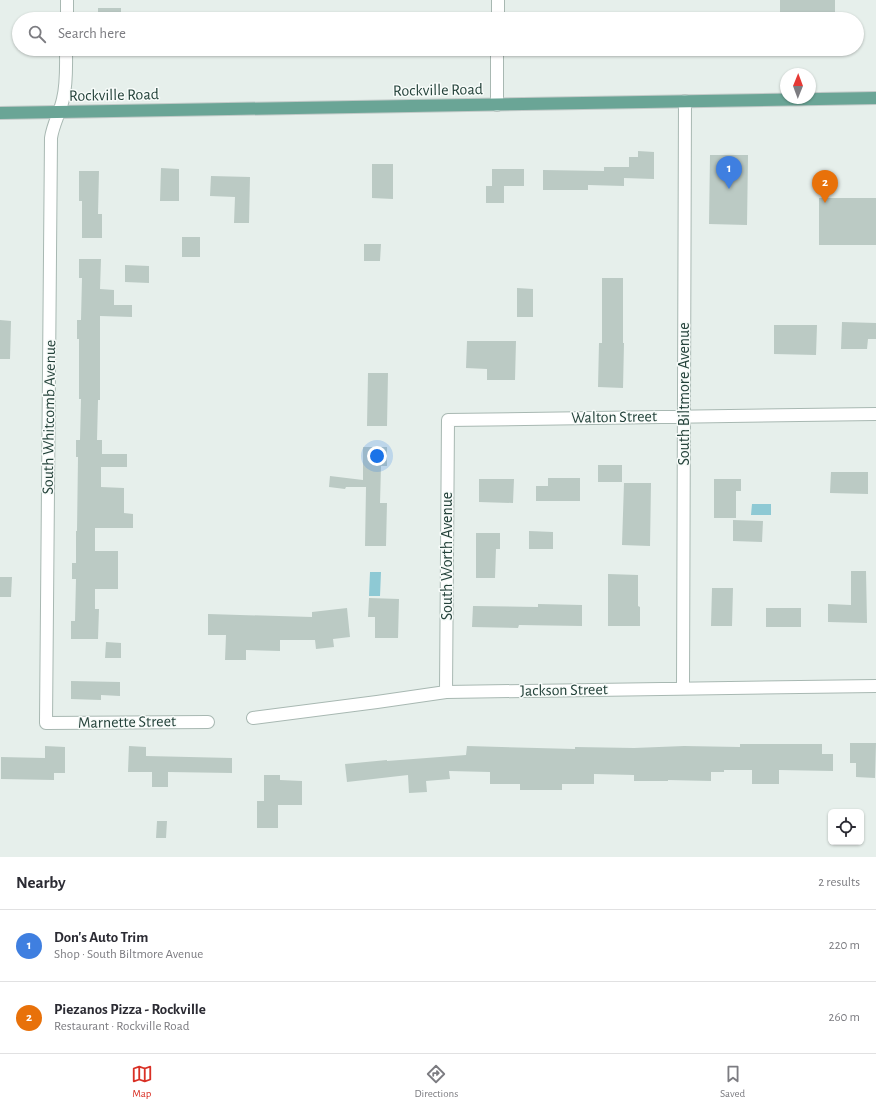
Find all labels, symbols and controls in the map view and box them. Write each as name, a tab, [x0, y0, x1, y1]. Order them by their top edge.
search box	[12, 12, 864, 56]
icon: search	[26, 23, 48, 45]
text: Search here	[58, 26, 126, 41]
north arrow	[780, 68, 816, 104]
street label: Rockville Road	[393, 81, 483, 99]
street label: Rockville Road	[69, 86, 159, 104]
pin: 1	[716, 156, 742, 189]
pin: 2	[812, 170, 838, 203]
street label: South Biltmore Avenue	[676, 322, 692, 466]
street label: South Whitcomb Avenue	[40, 340, 58, 494]
street label: Walton Street	[571, 408, 657, 426]
your location	[367, 446, 387, 466]
street label: South Worth Avenue	[439, 492, 455, 620]
street label: Jackson Street	[520, 681, 608, 699]
street label: Marnette Street	[78, 713, 176, 731]
map controls	[828, 809, 864, 845]
button: locate	[828, 809, 864, 845]
text: Nearby	[16, 874, 66, 891]
text: 2 results	[818, 876, 860, 889]
text: Don's Auto Trim	[54, 930, 148, 945]
text: 1	[27, 939, 31, 952]
text: 220 m	[829, 939, 860, 952]
text: Shop · South Biltmore Avenue	[54, 948, 203, 961]
text: Piezanos Pizza - Rockville	[54, 1002, 206, 1017]
text: 2	[26, 1011, 32, 1024]
text: 260 m	[829, 1011, 860, 1024]
text: Restaurant · Rockville Road	[54, 1020, 189, 1033]
tab: Map	[131, 1063, 153, 1100]
tab: Directions	[414, 1063, 458, 1100]
tab: Saved	[720, 1063, 745, 1100]

